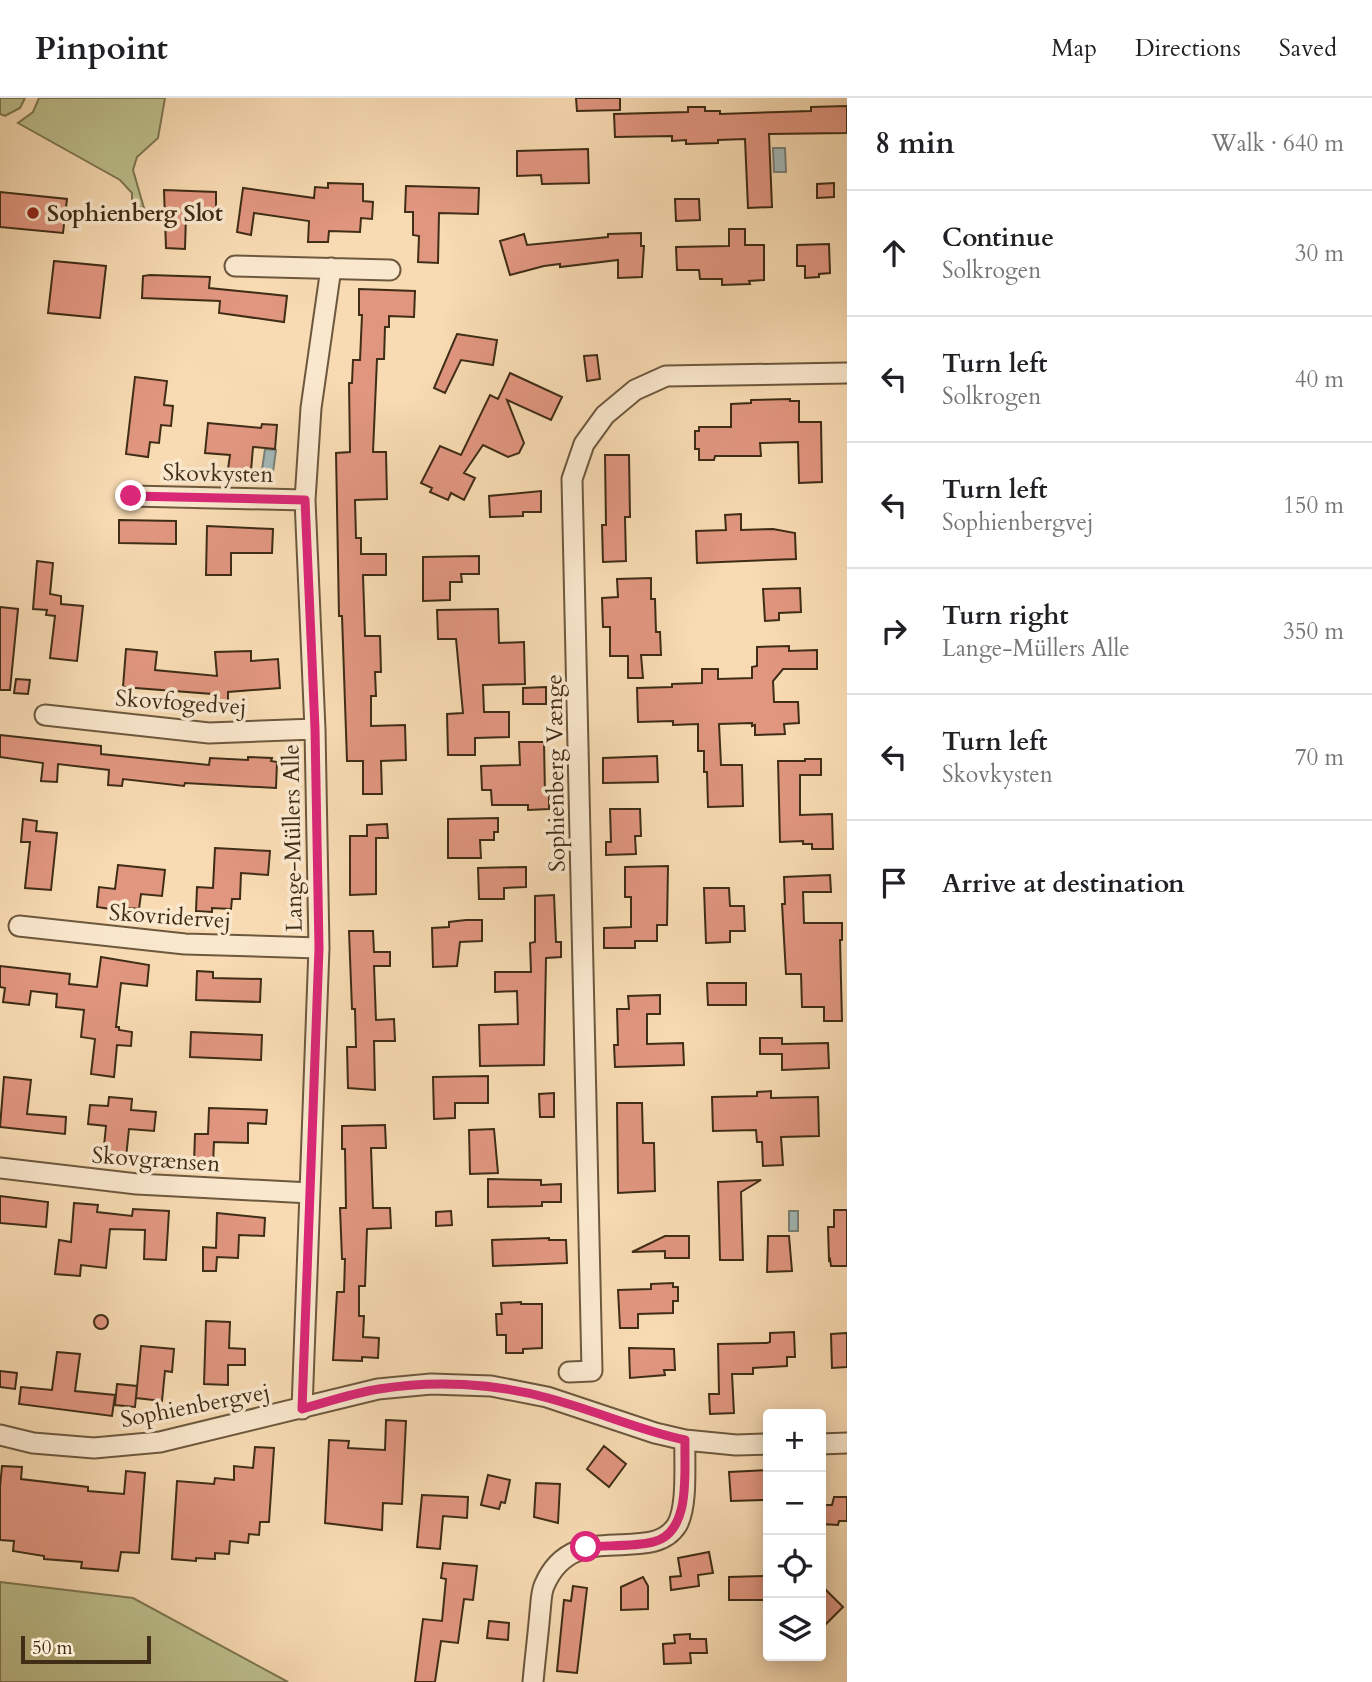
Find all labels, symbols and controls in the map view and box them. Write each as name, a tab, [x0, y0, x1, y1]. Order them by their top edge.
text: Pinpoint	[35, 26, 168, 71]
text: Map	[1051, 32, 1097, 65]
text: Directions	[1135, 32, 1241, 65]
text: Saved	[1279, 32, 1337, 65]
text: 8 min	[875, 123, 955, 164]
text: Walk · 640 m	[1211, 128, 1344, 159]
place label: Sophienberg Slot	[47, 198, 223, 229]
marker: Sophienberg Slot	[25, 205, 41, 221]
text: Continue	[942, 220, 1054, 255]
icon: ahead	[875, 234, 913, 272]
text: 30 m	[1295, 238, 1344, 269]
text: Solkrogen	[942, 255, 1041, 286]
text: Turn left	[942, 346, 1047, 381]
icon: left	[875, 360, 913, 398]
text: 40 m	[1295, 364, 1344, 395]
text: Solkrogen	[942, 381, 1041, 412]
street label: Skovkysten	[162, 457, 274, 490]
text: Turn left	[942, 472, 1047, 507]
route end	[115, 480, 146, 511]
icon: left	[875, 486, 913, 524]
text: 150 m	[1283, 490, 1344, 521]
text: Sophienbergvej	[942, 507, 1093, 538]
text: Turn right	[942, 598, 1069, 633]
icon: right	[875, 612, 913, 650]
text: 350 m	[1283, 616, 1344, 647]
text: Lange-Müllers Alle	[942, 633, 1130, 664]
street label: Sophienberg Vænge	[538, 674, 573, 872]
street label: Skovfogedvej	[114, 682, 248, 723]
text: Turn left	[942, 724, 1047, 759]
icon: left	[875, 738, 913, 776]
text: 70 m	[1295, 742, 1344, 773]
street label: Lange-Müllers Alle	[275, 744, 310, 932]
text: Skovkysten	[942, 759, 1053, 790]
icon: arrive	[875, 864, 913, 902]
text: Arrive at destination	[942, 866, 1185, 901]
street label: Skovridervej	[108, 897, 232, 936]
street label: Skovgrænsen	[91, 1140, 221, 1179]
street label: Sophienbergvej	[118, 1376, 272, 1435]
map controls	[763, 1409, 826, 1661]
button: +	[763, 1409, 826, 1472]
button: −	[763, 1472, 826, 1535]
route start	[570, 1531, 601, 1562]
button: locate	[763, 1535, 826, 1598]
button: layers	[763, 1598, 826, 1661]
scale bar	[21, 1633, 150, 1665]
text: 50 m	[32, 1635, 73, 1661]

